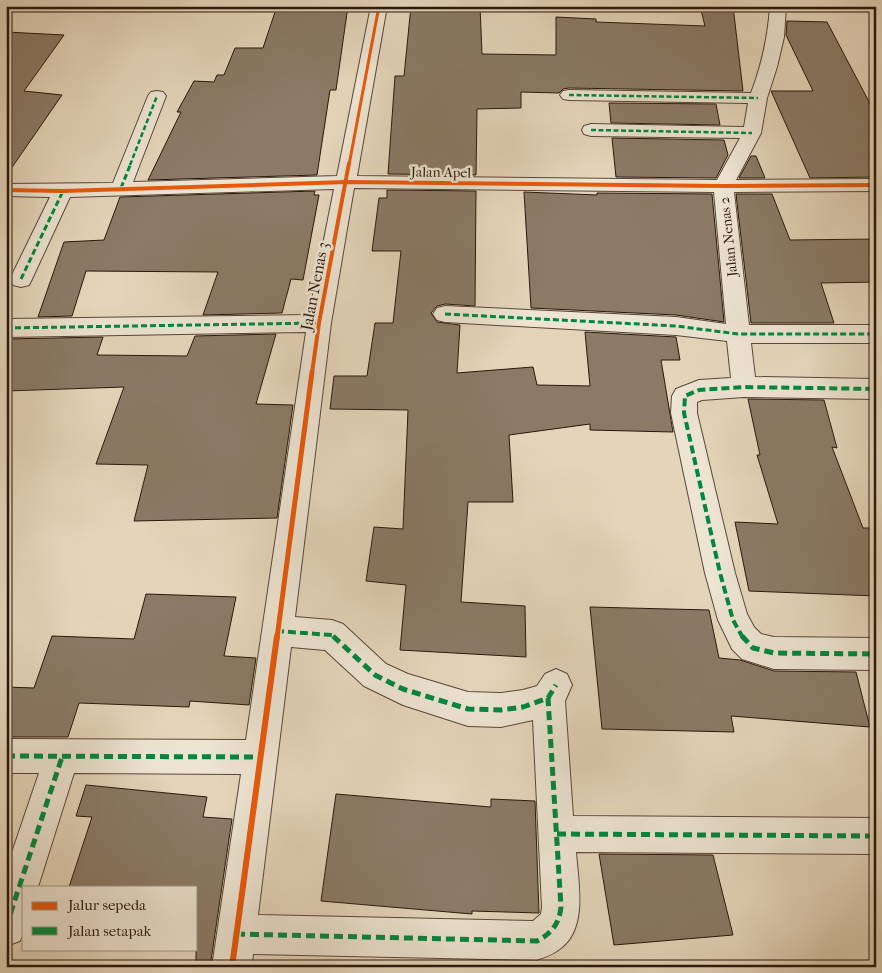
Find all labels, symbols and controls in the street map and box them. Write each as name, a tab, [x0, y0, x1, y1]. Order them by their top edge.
street label: Jalan Apel	[410, 163, 471, 182]
street label: Jalan Nenas 2	[716, 196, 741, 279]
street label: Jalan Nenas 3	[296, 240, 332, 334]
legend	[22, 886, 198, 950]
text: Jalur sepeda	[67, 896, 147, 914]
text: Jalan setapak	[67, 922, 152, 940]

